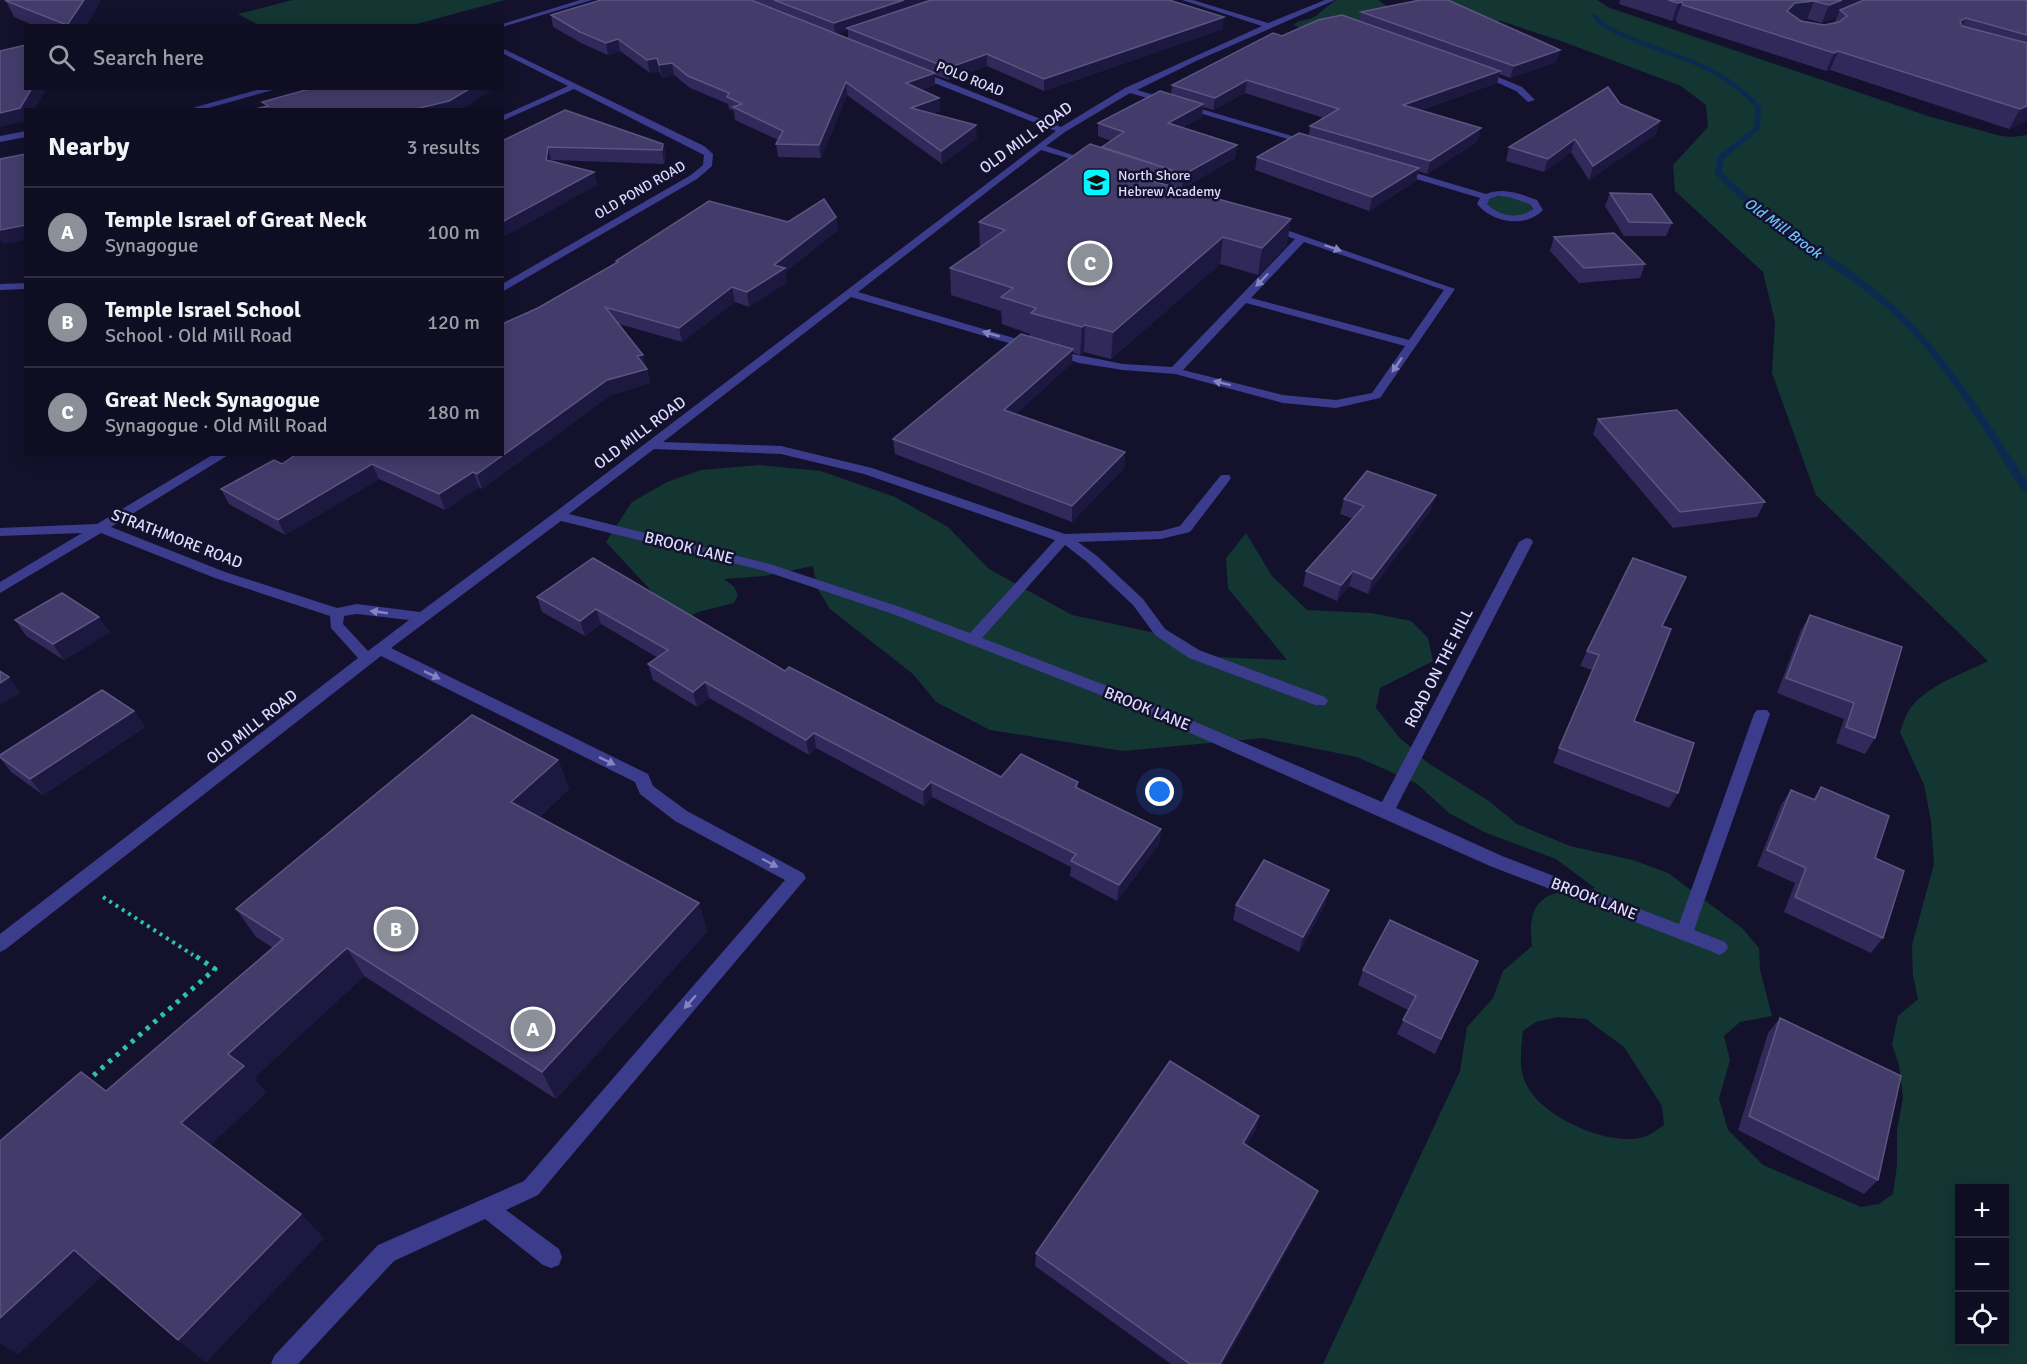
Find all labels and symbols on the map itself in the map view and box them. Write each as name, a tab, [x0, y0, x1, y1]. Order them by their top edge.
street label: POLO ROAD	[934, 58, 1006, 100]
street label: OLD MILL ROAD	[976, 98, 1076, 178]
street label: OLD POND ROAD	[591, 157, 689, 223]
school or university icon: North Shore Hebrew Academy	[1081, 167, 1113, 199]
place label: North Shore Hebrew Academy	[1118, 167, 1221, 200]
water label: Old Mill Brook	[1741, 194, 1826, 263]
pin: C	[1070, 240, 1110, 286]
one-way arrow	[1324, 244, 1342, 254]
one-way arrow	[1255, 273, 1269, 288]
one-way arrow	[982, 329, 1000, 338]
one-way arrow	[1392, 356, 1403, 373]
one-way arrow	[1213, 378, 1231, 388]
street label: OLD MILL ROAD	[590, 392, 690, 474]
street label: STRATHMORE ROAD	[109, 505, 245, 573]
street label: BROOK LANE	[642, 527, 736, 569]
street label: ROAD ON THE HILL	[1400, 605, 1478, 731]
one-way arrow	[370, 607, 389, 616]
one-way arrow	[424, 671, 441, 680]
street label: BROOK LANE	[1101, 683, 1193, 735]
street label: OLD MILL ROAD	[203, 685, 301, 769]
one-way arrow	[599, 757, 616, 766]
your location	[1145, 777, 1174, 806]
one-way arrow	[761, 858, 778, 868]
street label: BROOK LANE	[1548, 873, 1640, 925]
pin: B	[376, 906, 416, 952]
one-way arrow	[684, 994, 697, 1009]
pin: A	[514, 1006, 552, 1052]

